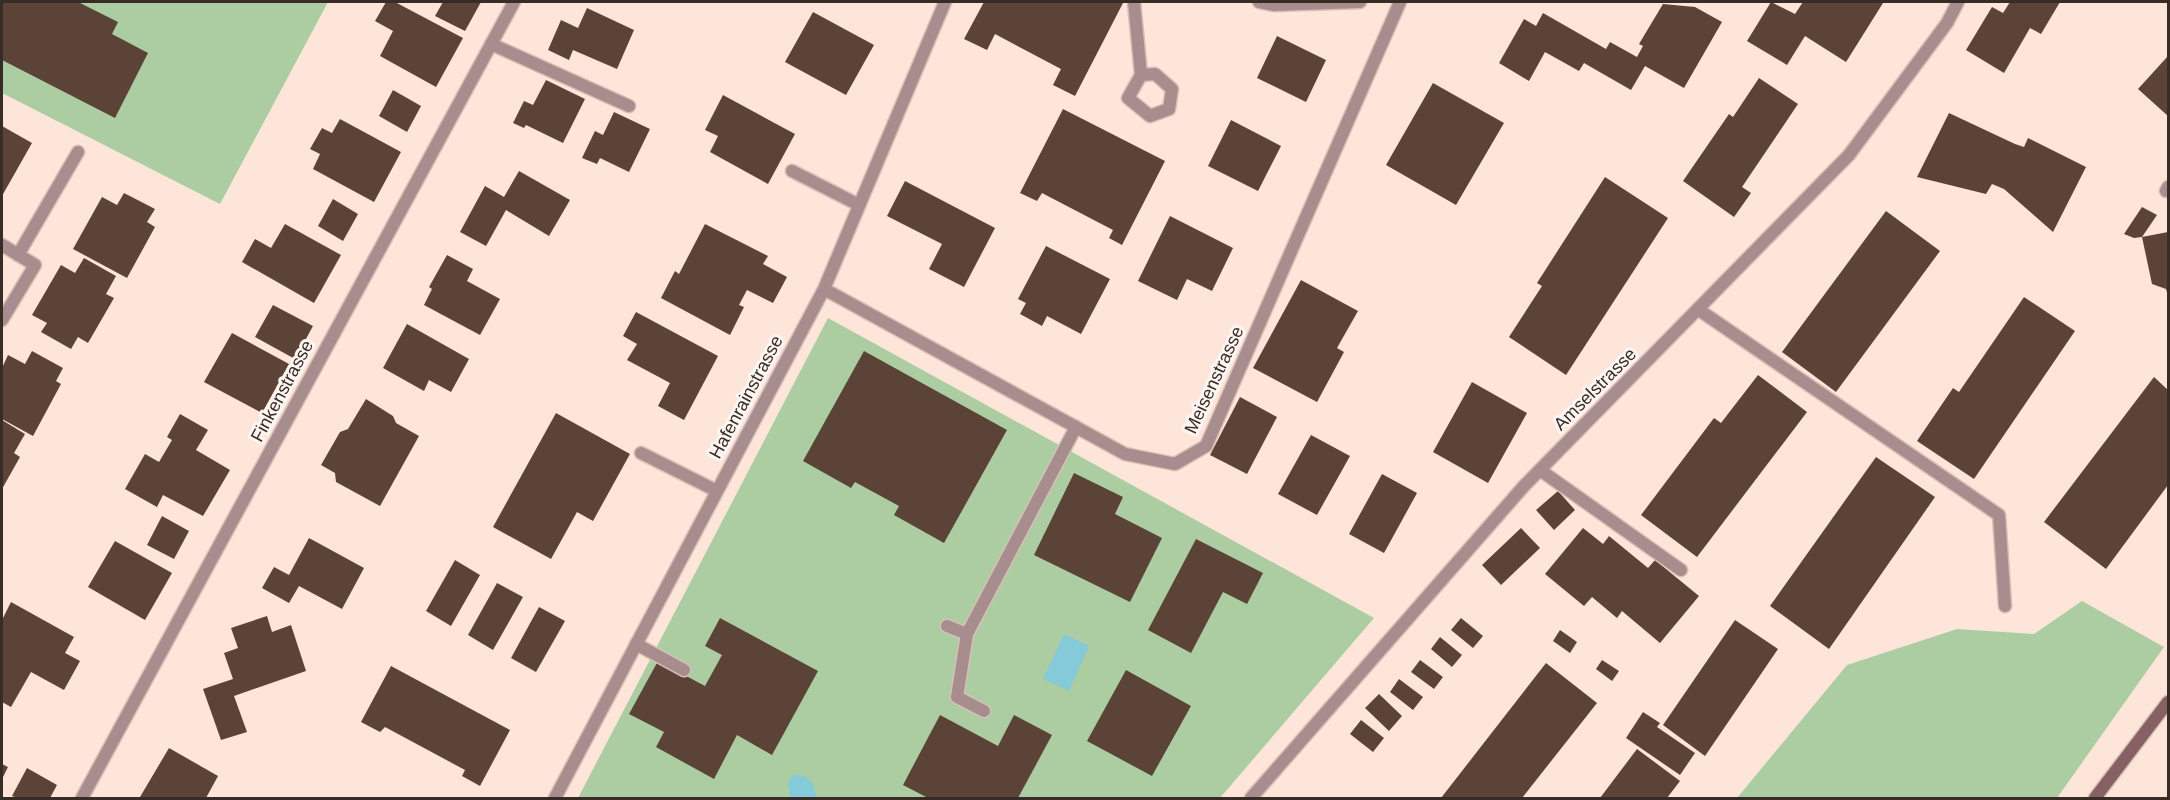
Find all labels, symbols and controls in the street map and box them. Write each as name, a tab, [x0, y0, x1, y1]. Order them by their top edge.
street label: Meisenstrasse	[1180, 323, 1248, 437]
street label: Hafenrainstrasse	[705, 332, 787, 462]
street label: Finkenstrasse	[247, 337, 317, 445]
street label: Amselstrasse	[1550, 344, 1640, 434]

